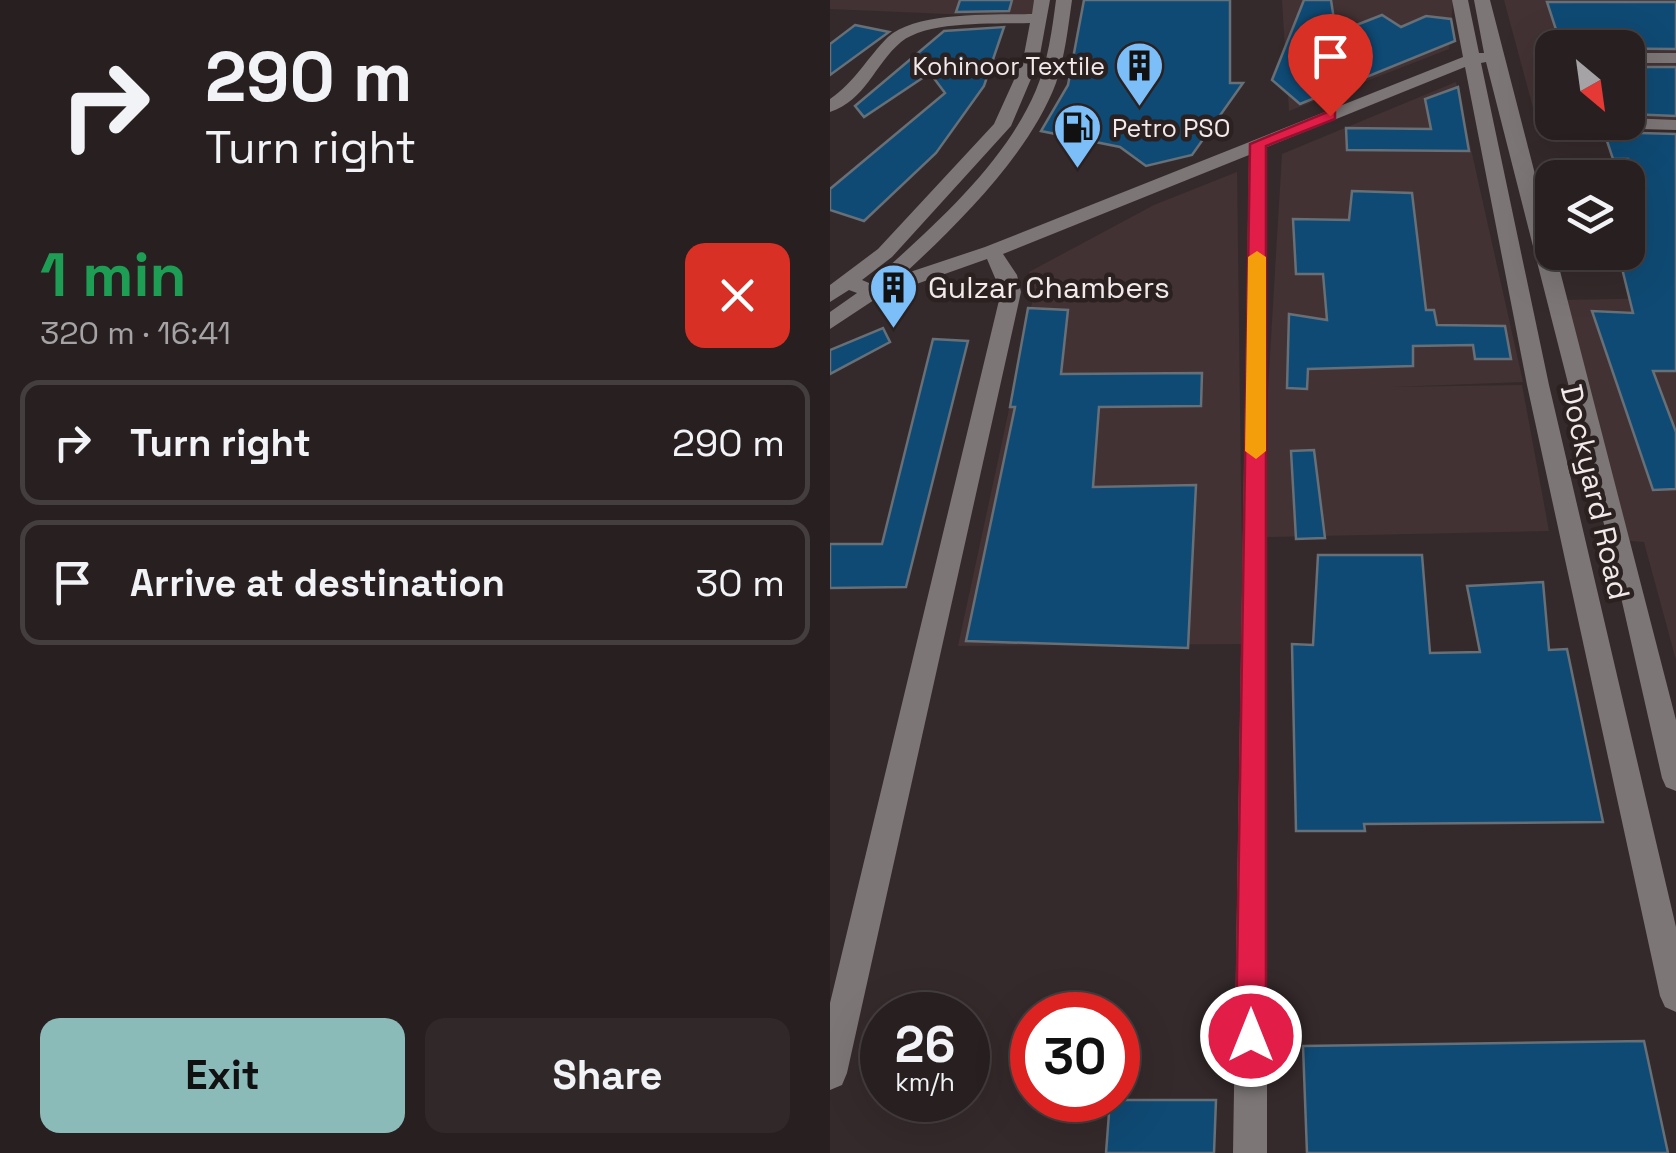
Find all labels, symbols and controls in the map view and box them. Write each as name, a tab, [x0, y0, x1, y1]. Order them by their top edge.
pin	[1288, 14, 1373, 117]
icon: arrive	[1303, 29, 1358, 84]
north arrow	[1535, 30, 1645, 140]
map controls	[1535, 30, 1645, 270]
text: 290 m	[205, 32, 412, 121]
icon: right	[40, 40, 170, 170]
building icon: Kohinoor Textile	[1114, 40, 1166, 108]
place label: Kohinoor Textile	[912, 50, 1105, 82]
fuel station icon: Petro PSO	[1051, 102, 1103, 170]
place label: Petro PSO	[1112, 112, 1230, 144]
text: Turn right	[205, 119, 416, 176]
button: layers	[1535, 160, 1645, 270]
text: 1 min	[40, 237, 187, 314]
button: close	[685, 243, 790, 348]
building icon: Gulzar Chambers	[867, 262, 919, 330]
place label: Gulzar Chambers	[928, 268, 1170, 307]
text: 320 m · 16:41	[40, 313, 231, 353]
street label: Dockyard Road	[1552, 381, 1639, 603]
icon: right	[45, 415, 100, 470]
text: Turn right	[130, 419, 311, 467]
text: 290 m	[672, 419, 785, 467]
icon: arrive	[45, 555, 100, 610]
text: Arrive at destination	[130, 559, 505, 607]
text: 30 m	[695, 559, 785, 607]
position arrow	[1199, 984, 1303, 1088]
speed limit sign: 30	[1010, 992, 1140, 1122]
text: 26	[895, 1013, 955, 1077]
button: Exit	[40, 1018, 405, 1133]
button: Share	[425, 1018, 790, 1133]
text: km/h	[895, 1066, 955, 1098]

